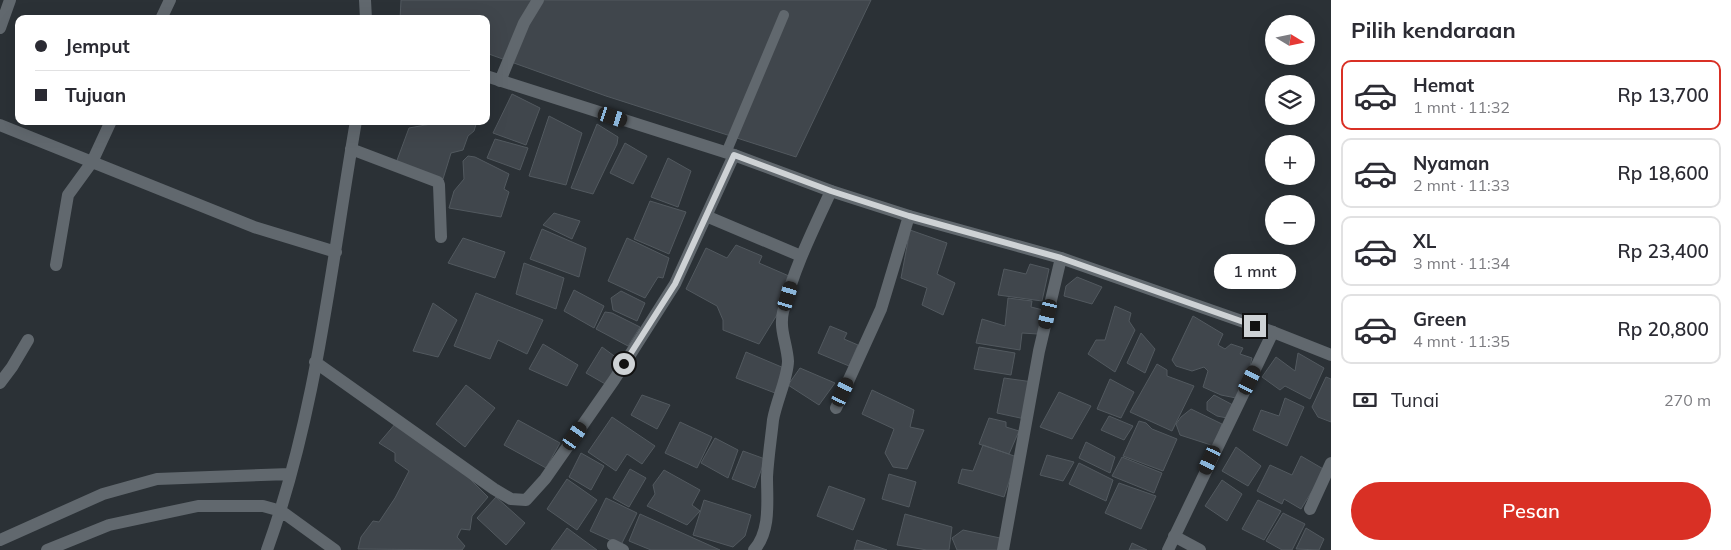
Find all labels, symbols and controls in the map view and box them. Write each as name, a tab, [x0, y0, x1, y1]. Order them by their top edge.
north arrow	[1265, 15, 1315, 65]
map controls	[1265, 15, 1315, 245]
text: Pilih kendaraan	[1351, 16, 1516, 44]
text: Jemput	[65, 34, 130, 58]
icon: car	[1353, 73, 1398, 118]
text: Hemat	[1413, 73, 1474, 97]
button: layers	[1265, 75, 1315, 125]
text: Tujuan	[65, 83, 126, 107]
text: Rp 13,700	[1618, 83, 1709, 107]
text: 1 mnt · 11:32	[1413, 97, 1510, 117]
car	[596, 105, 629, 129]
button: +	[1265, 135, 1315, 185]
icon: car	[1353, 151, 1398, 196]
text: Nyaman	[1413, 151, 1490, 175]
text: Rp 18,600	[1618, 161, 1709, 185]
text: 2 mnt · 11:33	[1413, 175, 1510, 195]
button: −	[1265, 195, 1315, 245]
icon: car	[1353, 229, 1398, 274]
text: XL	[1413, 229, 1436, 253]
text: Rp 23,400	[1618, 239, 1709, 263]
text: 3 mnt · 11:34	[1413, 253, 1510, 273]
callout: 1 mnt	[1214, 254, 1296, 288]
text: 1 mnt	[1233, 261, 1277, 281]
car	[776, 279, 799, 313]
car	[1037, 298, 1058, 330]
icon: car	[1353, 307, 1398, 352]
text: Green	[1413, 307, 1467, 331]
route end	[1244, 315, 1266, 337]
text: Rp 20,800	[1618, 317, 1709, 341]
text: 4 mnt · 11:35	[1413, 331, 1510, 351]
route start	[613, 353, 635, 375]
car	[1236, 363, 1263, 397]
car	[829, 375, 856, 409]
icon: cash	[1351, 386, 1379, 414]
text: Tunai	[1391, 388, 1439, 412]
text: 270 m	[1664, 390, 1711, 410]
car	[560, 419, 589, 453]
car	[1196, 443, 1223, 477]
button: Pesan	[1351, 482, 1711, 540]

